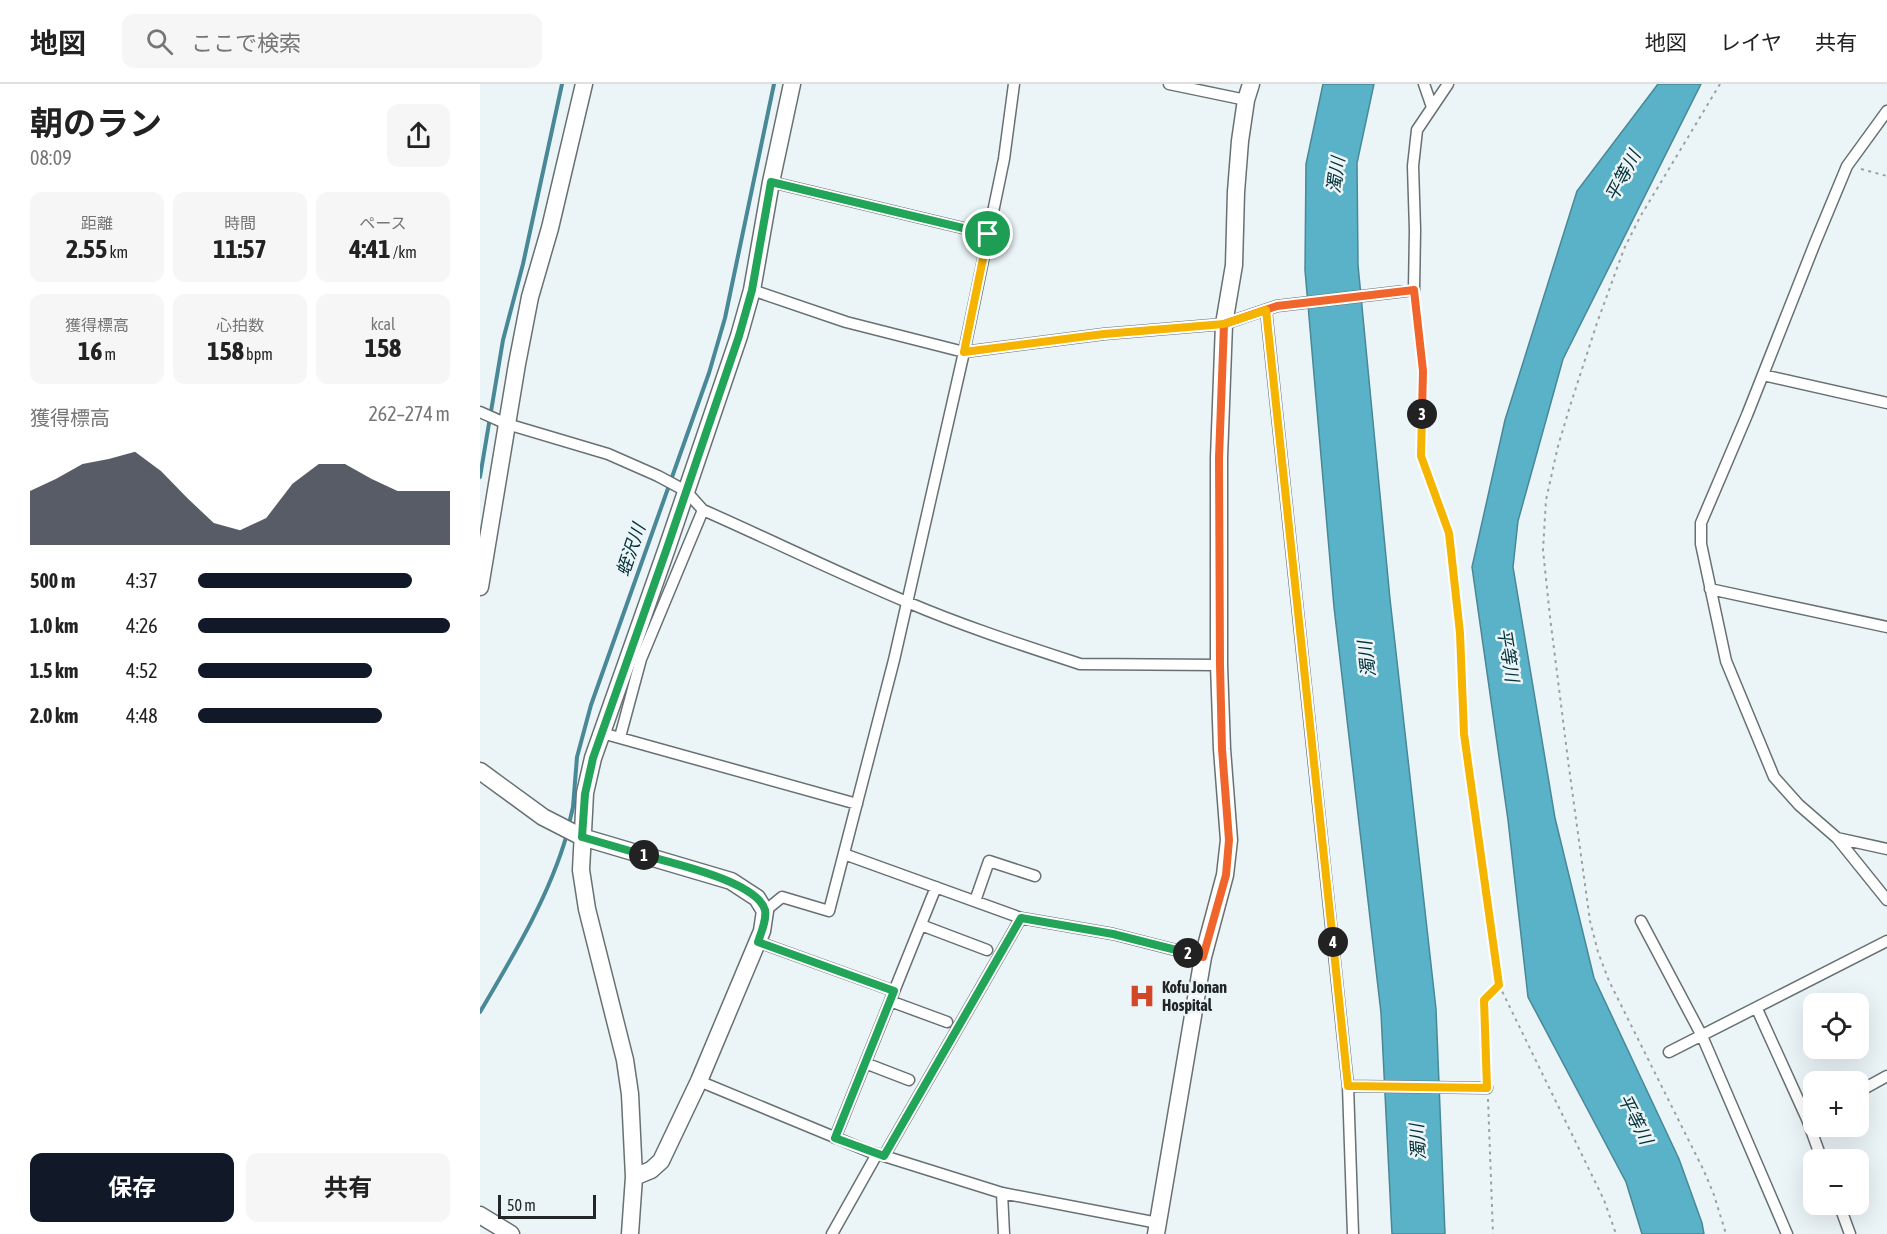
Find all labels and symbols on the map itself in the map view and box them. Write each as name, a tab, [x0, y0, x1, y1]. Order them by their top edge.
water label: 平等川	[1601, 145, 1645, 205]
water label: 濁川	[1323, 154, 1349, 194]
pin	[962, 208, 1013, 259]
pin: 3	[1407, 399, 1437, 429]
water label: 蛭沢川	[612, 519, 650, 579]
water label: 平等川	[1494, 627, 1523, 685]
water label: 濁川	[1354, 638, 1379, 678]
pin: 1	[629, 840, 659, 870]
pin: 4	[1318, 927, 1348, 957]
pin: 2	[1173, 938, 1203, 968]
place label: Kofu Jonan Hospital	[1162, 978, 1227, 1014]
hospital icon: Kofu Jonan Hospital	[1127, 981, 1157, 1011]
water label: 平等川	[1614, 1090, 1658, 1149]
water label: 濁川	[1406, 1121, 1429, 1161]
scale bar	[498, 1192, 596, 1220]

